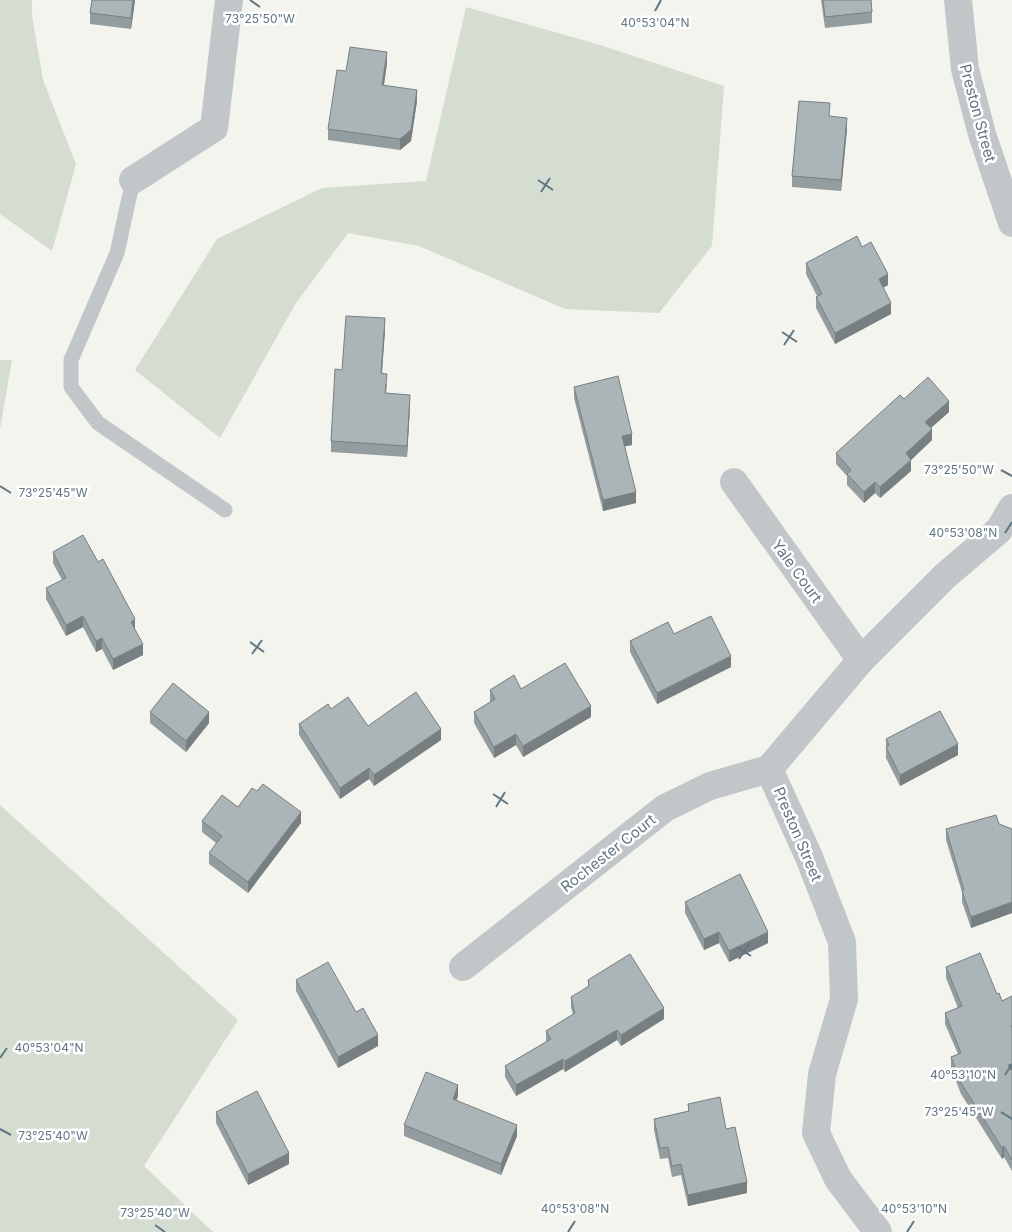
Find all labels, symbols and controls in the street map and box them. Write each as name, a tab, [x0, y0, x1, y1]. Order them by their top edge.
text: 73°25'50"W	[225, 11, 295, 26]
text: 40°53'04"N	[620, 15, 690, 30]
street label: Preston Street	[956, 62, 1000, 164]
text: 73°25'50"W	[924, 462, 994, 477]
text: 73°25'45"W	[18, 485, 88, 500]
text: 40°53'08"N	[929, 525, 997, 540]
street label: Yale Court	[768, 536, 826, 606]
street label: Preston Street	[770, 784, 826, 884]
street label: Rochester Court	[557, 810, 659, 896]
text: 40°53'04"N	[14, 1040, 84, 1055]
text: 40°53'10"N	[930, 1067, 996, 1082]
text: 73°25'45"W	[924, 1104, 994, 1119]
text: 73°25'40"W	[18, 1128, 88, 1143]
text: 40°53'08"N	[541, 1201, 609, 1216]
text: 40°53'10"N	[881, 1201, 947, 1216]
text: 73°25'40"W	[120, 1205, 190, 1220]

